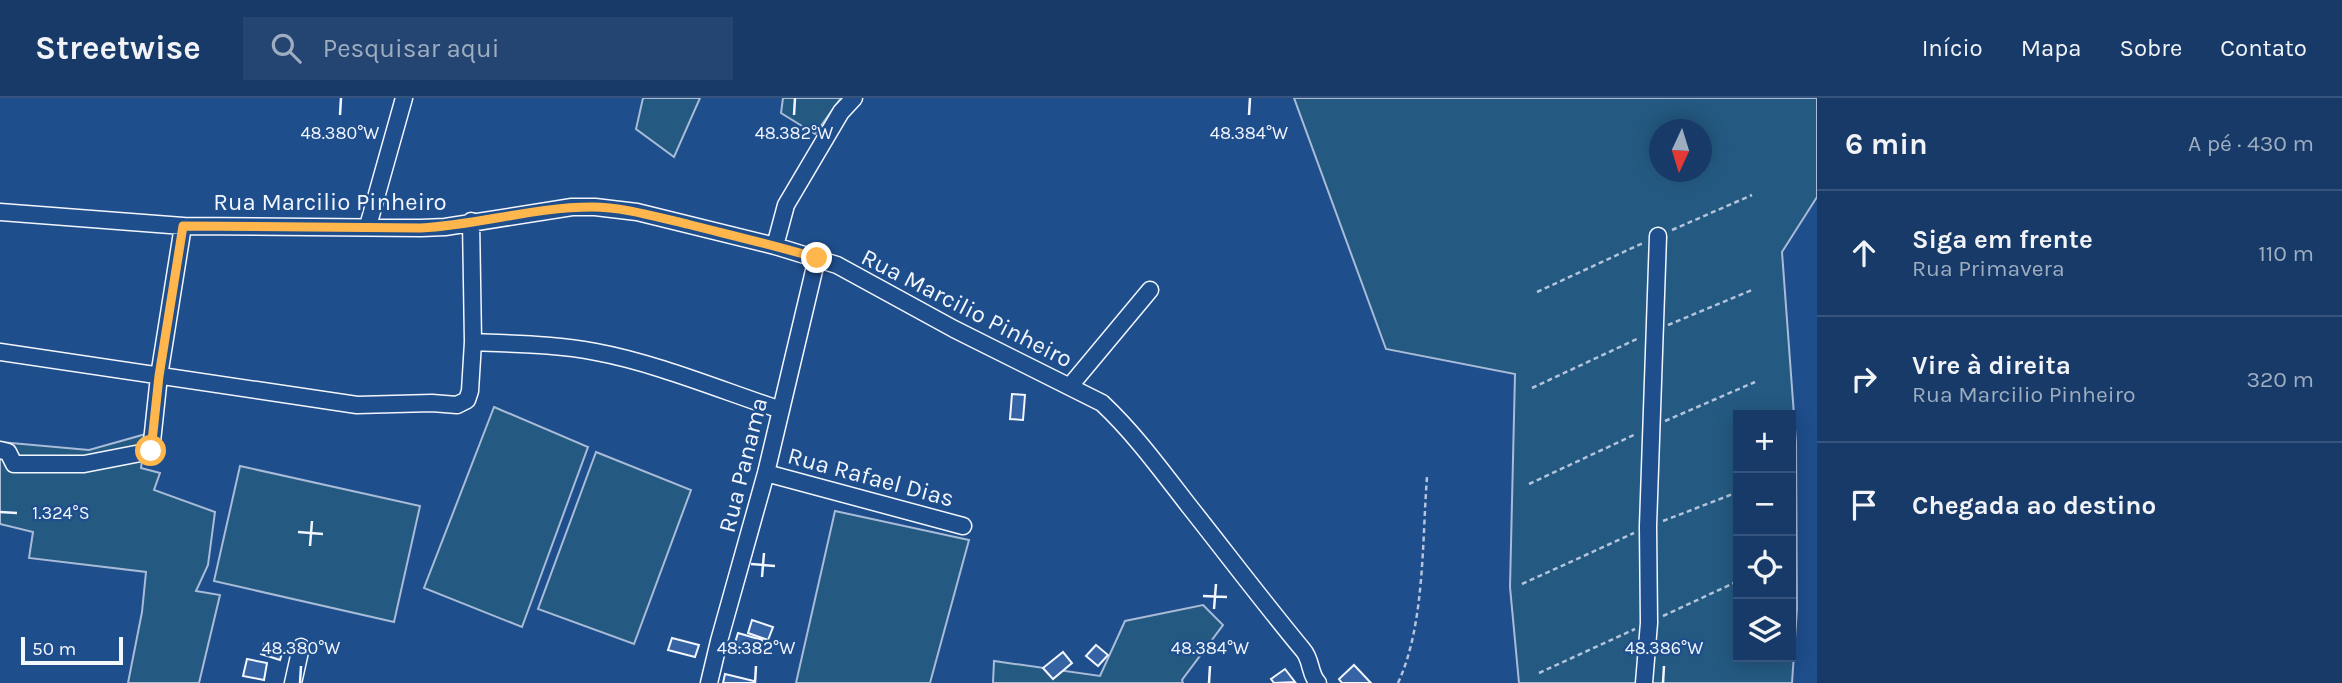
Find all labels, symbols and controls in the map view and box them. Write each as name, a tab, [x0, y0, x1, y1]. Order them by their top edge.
search box	[243, 17, 733, 80]
text: Streetwise	[35, 29, 201, 67]
icon: search	[267, 29, 305, 67]
text: Pesquisar aqui	[323, 33, 499, 64]
text: Início	[1922, 34, 1983, 62]
text: Mapa	[2021, 34, 2081, 62]
text: Sobre	[2119, 34, 2182, 62]
text: Contato	[2220, 34, 2307, 62]
north arrow	[1649, 119, 1712, 182]
text: 48.380°W	[301, 122, 379, 144]
text: 48.382°W	[755, 122, 833, 144]
text: 48.384°W	[1210, 122, 1288, 144]
text: 6 min	[1845, 126, 1928, 162]
text: A pé · 430 m	[2188, 130, 2314, 157]
street label: Rua Marcilio Pinheiro	[213, 188, 447, 216]
text: Siga em frente	[1912, 224, 2093, 255]
icon: ahead	[1845, 234, 1883, 272]
text: 110 m	[2258, 240, 2314, 267]
route end	[801, 242, 832, 273]
street label: Rua Marcilio Pinheiro	[857, 243, 1077, 373]
text: Rua Primavera	[1912, 255, 2065, 282]
text: Vire à direita	[1912, 350, 2071, 381]
icon: right	[1845, 360, 1883, 398]
text: 320 m	[2246, 366, 2314, 393]
text: Rua Marcilio Pinheiro	[1912, 381, 2136, 408]
street label: Rua Panama	[713, 395, 773, 535]
map controls	[1733, 410, 1796, 662]
button: +	[1733, 410, 1796, 473]
route start	[135, 435, 166, 466]
street label: Rua Rafael Dias	[785, 441, 957, 513]
button: −	[1733, 473, 1796, 536]
icon: arrive	[1845, 486, 1883, 524]
text: Chegada ao destino	[1912, 490, 2156, 521]
text: 1.324°S	[32, 502, 90, 524]
button: locate	[1733, 536, 1796, 599]
button: layers	[1733, 599, 1796, 662]
scale bar	[21, 634, 122, 666]
text: 48.380°W	[262, 637, 340, 659]
text: 48.382°W	[717, 637, 795, 659]
text: 48.384°W	[1171, 637, 1249, 659]
text: 48.386°W	[1625, 637, 1703, 659]
text: 50 m	[32, 638, 76, 660]

